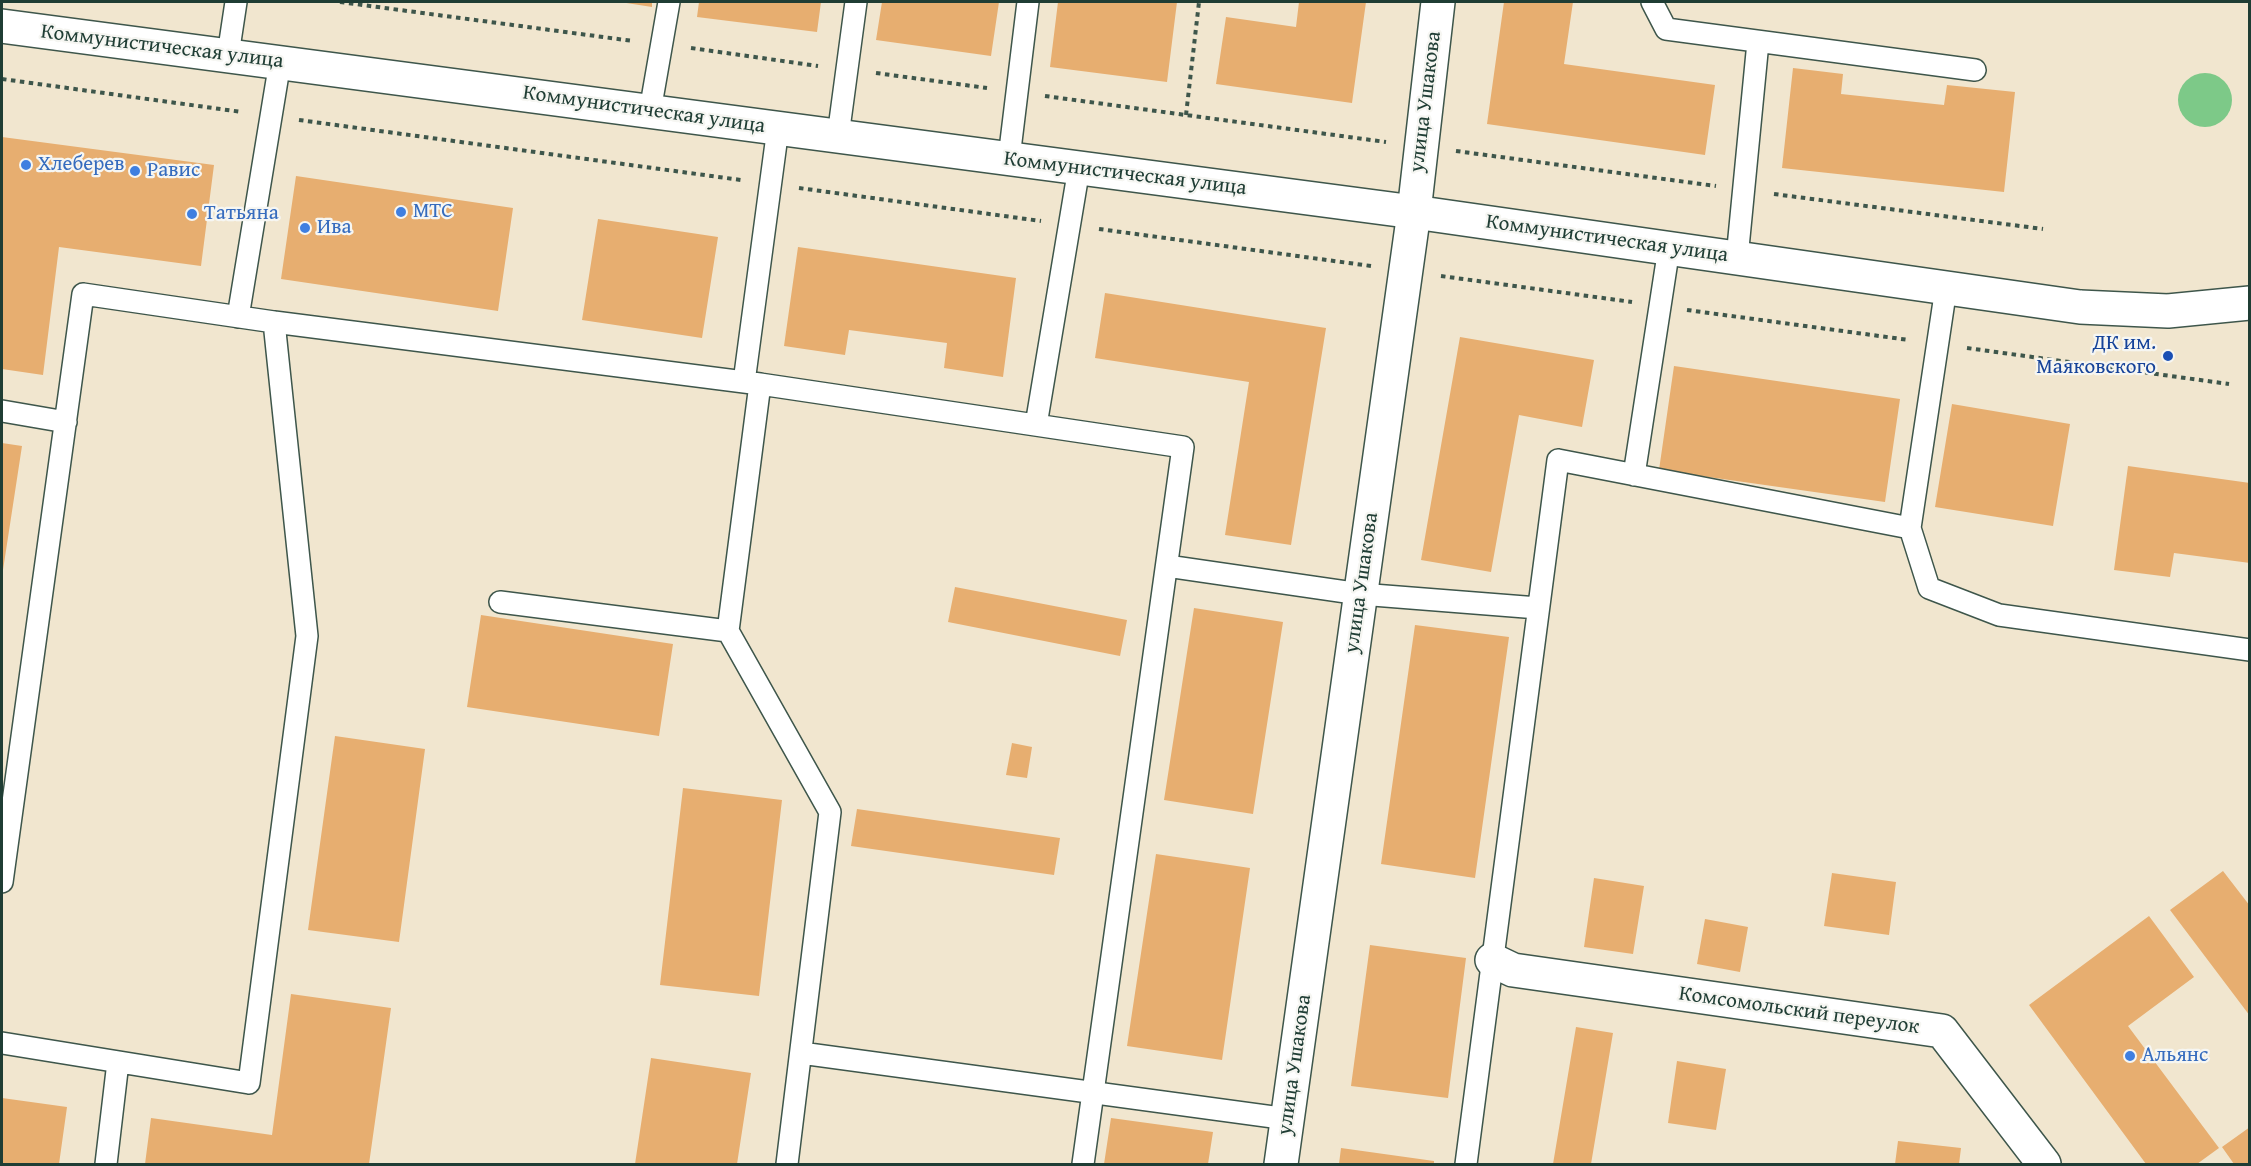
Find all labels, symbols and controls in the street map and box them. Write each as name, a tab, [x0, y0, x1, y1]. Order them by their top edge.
street label: Коммунистическая улица	[39, 20, 285, 74]
street label: улица Ушакова	[1405, 30, 1447, 174]
street label: Коммунистическая улица	[521, 81, 767, 139]
street label: Коммунистическая улица	[1002, 147, 1248, 201]
place label: Хлеберев	[38, 152, 124, 178]
marker: Хлеберев	[19, 158, 33, 172]
place label: Равис	[147, 158, 200, 184]
marker: Равис	[128, 164, 142, 178]
place label: МТС	[413, 199, 453, 225]
place label: Татьяна	[204, 201, 279, 227]
marker: МТС	[394, 205, 408, 219]
marker: Татьяна	[185, 207, 199, 221]
street label: Коммунистическая улица	[1484, 210, 1730, 268]
place label: Ива	[317, 215, 351, 241]
marker: Ива	[298, 221, 312, 235]
place label: ДК им. Маяковского	[2036, 331, 2156, 381]
marker: ДК им. Маяковского	[2161, 349, 2175, 363]
street label: улица Ушакова	[1340, 511, 1384, 655]
street label: Комсомольский переулок	[1677, 982, 1921, 1040]
street label: улица Ушакова	[1273, 993, 1317, 1137]
place label: Альянс	[2142, 1043, 2208, 1069]
marker: Альянс	[2123, 1049, 2137, 1063]

